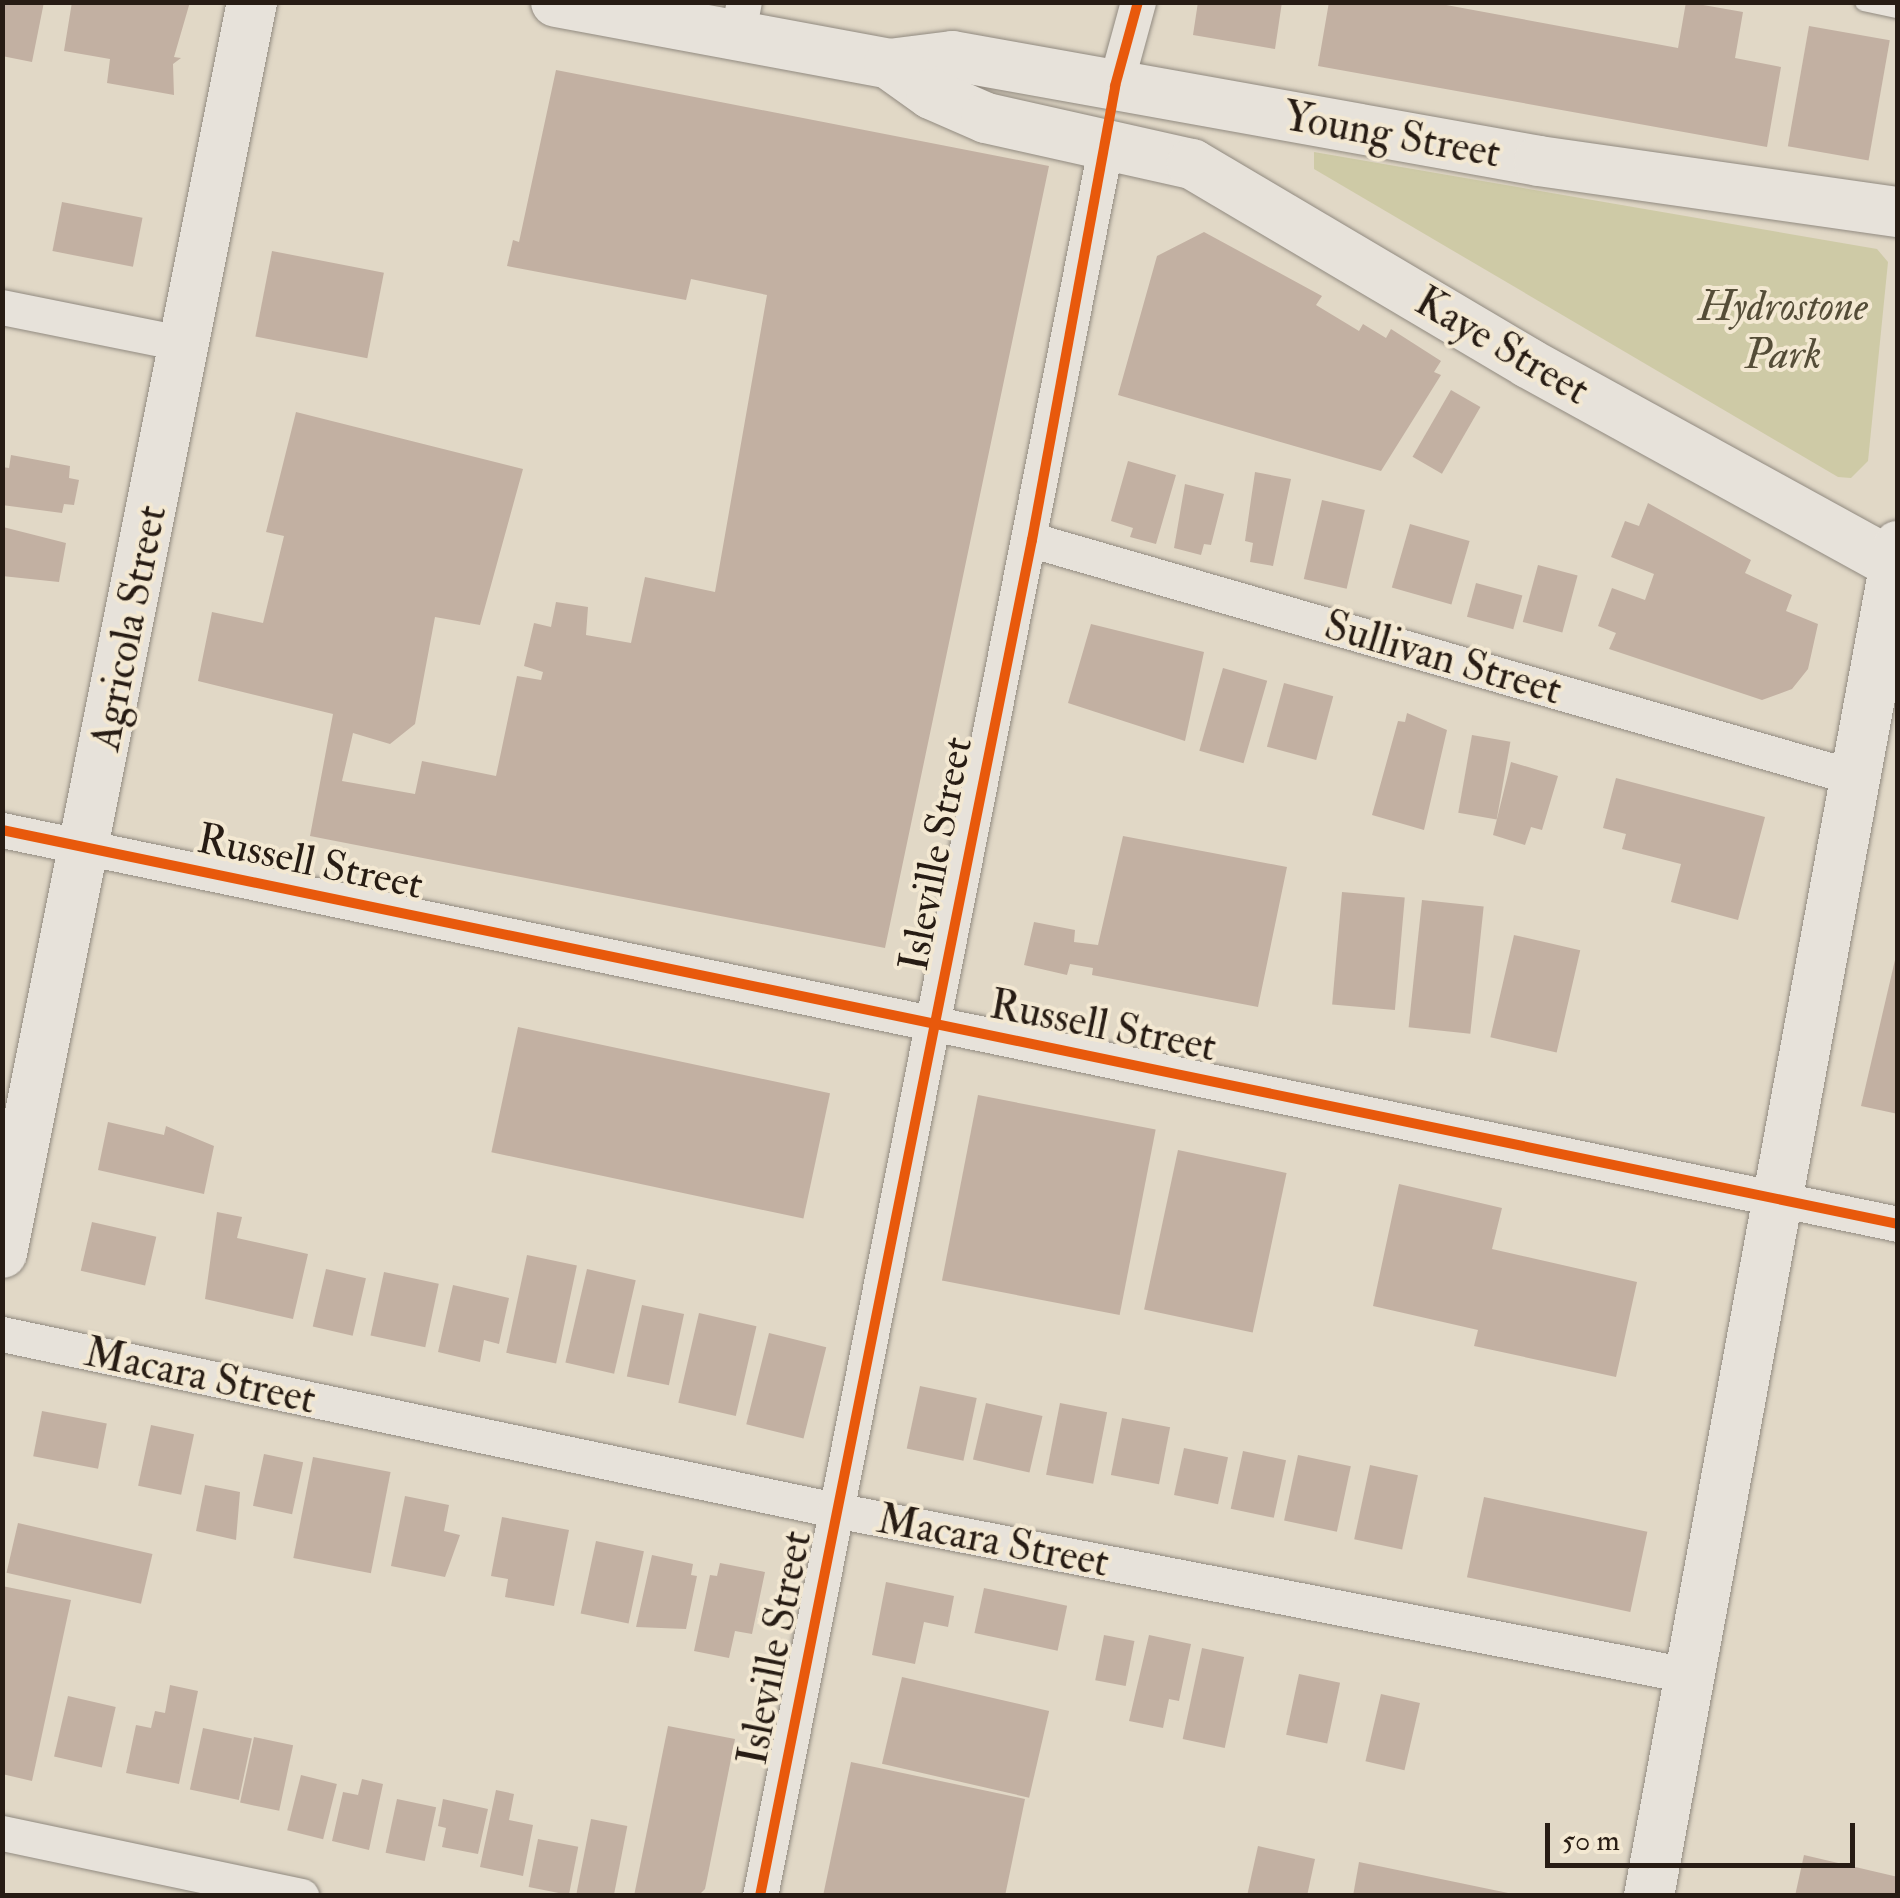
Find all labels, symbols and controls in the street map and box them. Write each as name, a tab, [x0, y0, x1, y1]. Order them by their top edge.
street label: Young Street	[1280, 91, 1504, 179]
street label: Kaye Street	[1406, 276, 1598, 416]
park label: Hydrostone Park	[1698, 282, 1868, 380]
street label: Agricola Street	[81, 501, 177, 755]
street label: Sullivan Street	[1319, 600, 1567, 716]
street label: Isleville Street	[889, 733, 983, 975]
street label: Russell Street	[193, 814, 427, 910]
street label: Russell Street	[986, 979, 1220, 1073]
street label: Macara Street	[80, 1327, 320, 1425]
street label: Macara Street	[873, 1494, 1113, 1588]
street label: Isleville Street	[728, 1527, 822, 1769]
scale bar	[1550, 1803, 1860, 1865]
text: 50 m	[1562, 1822, 1620, 1859]

